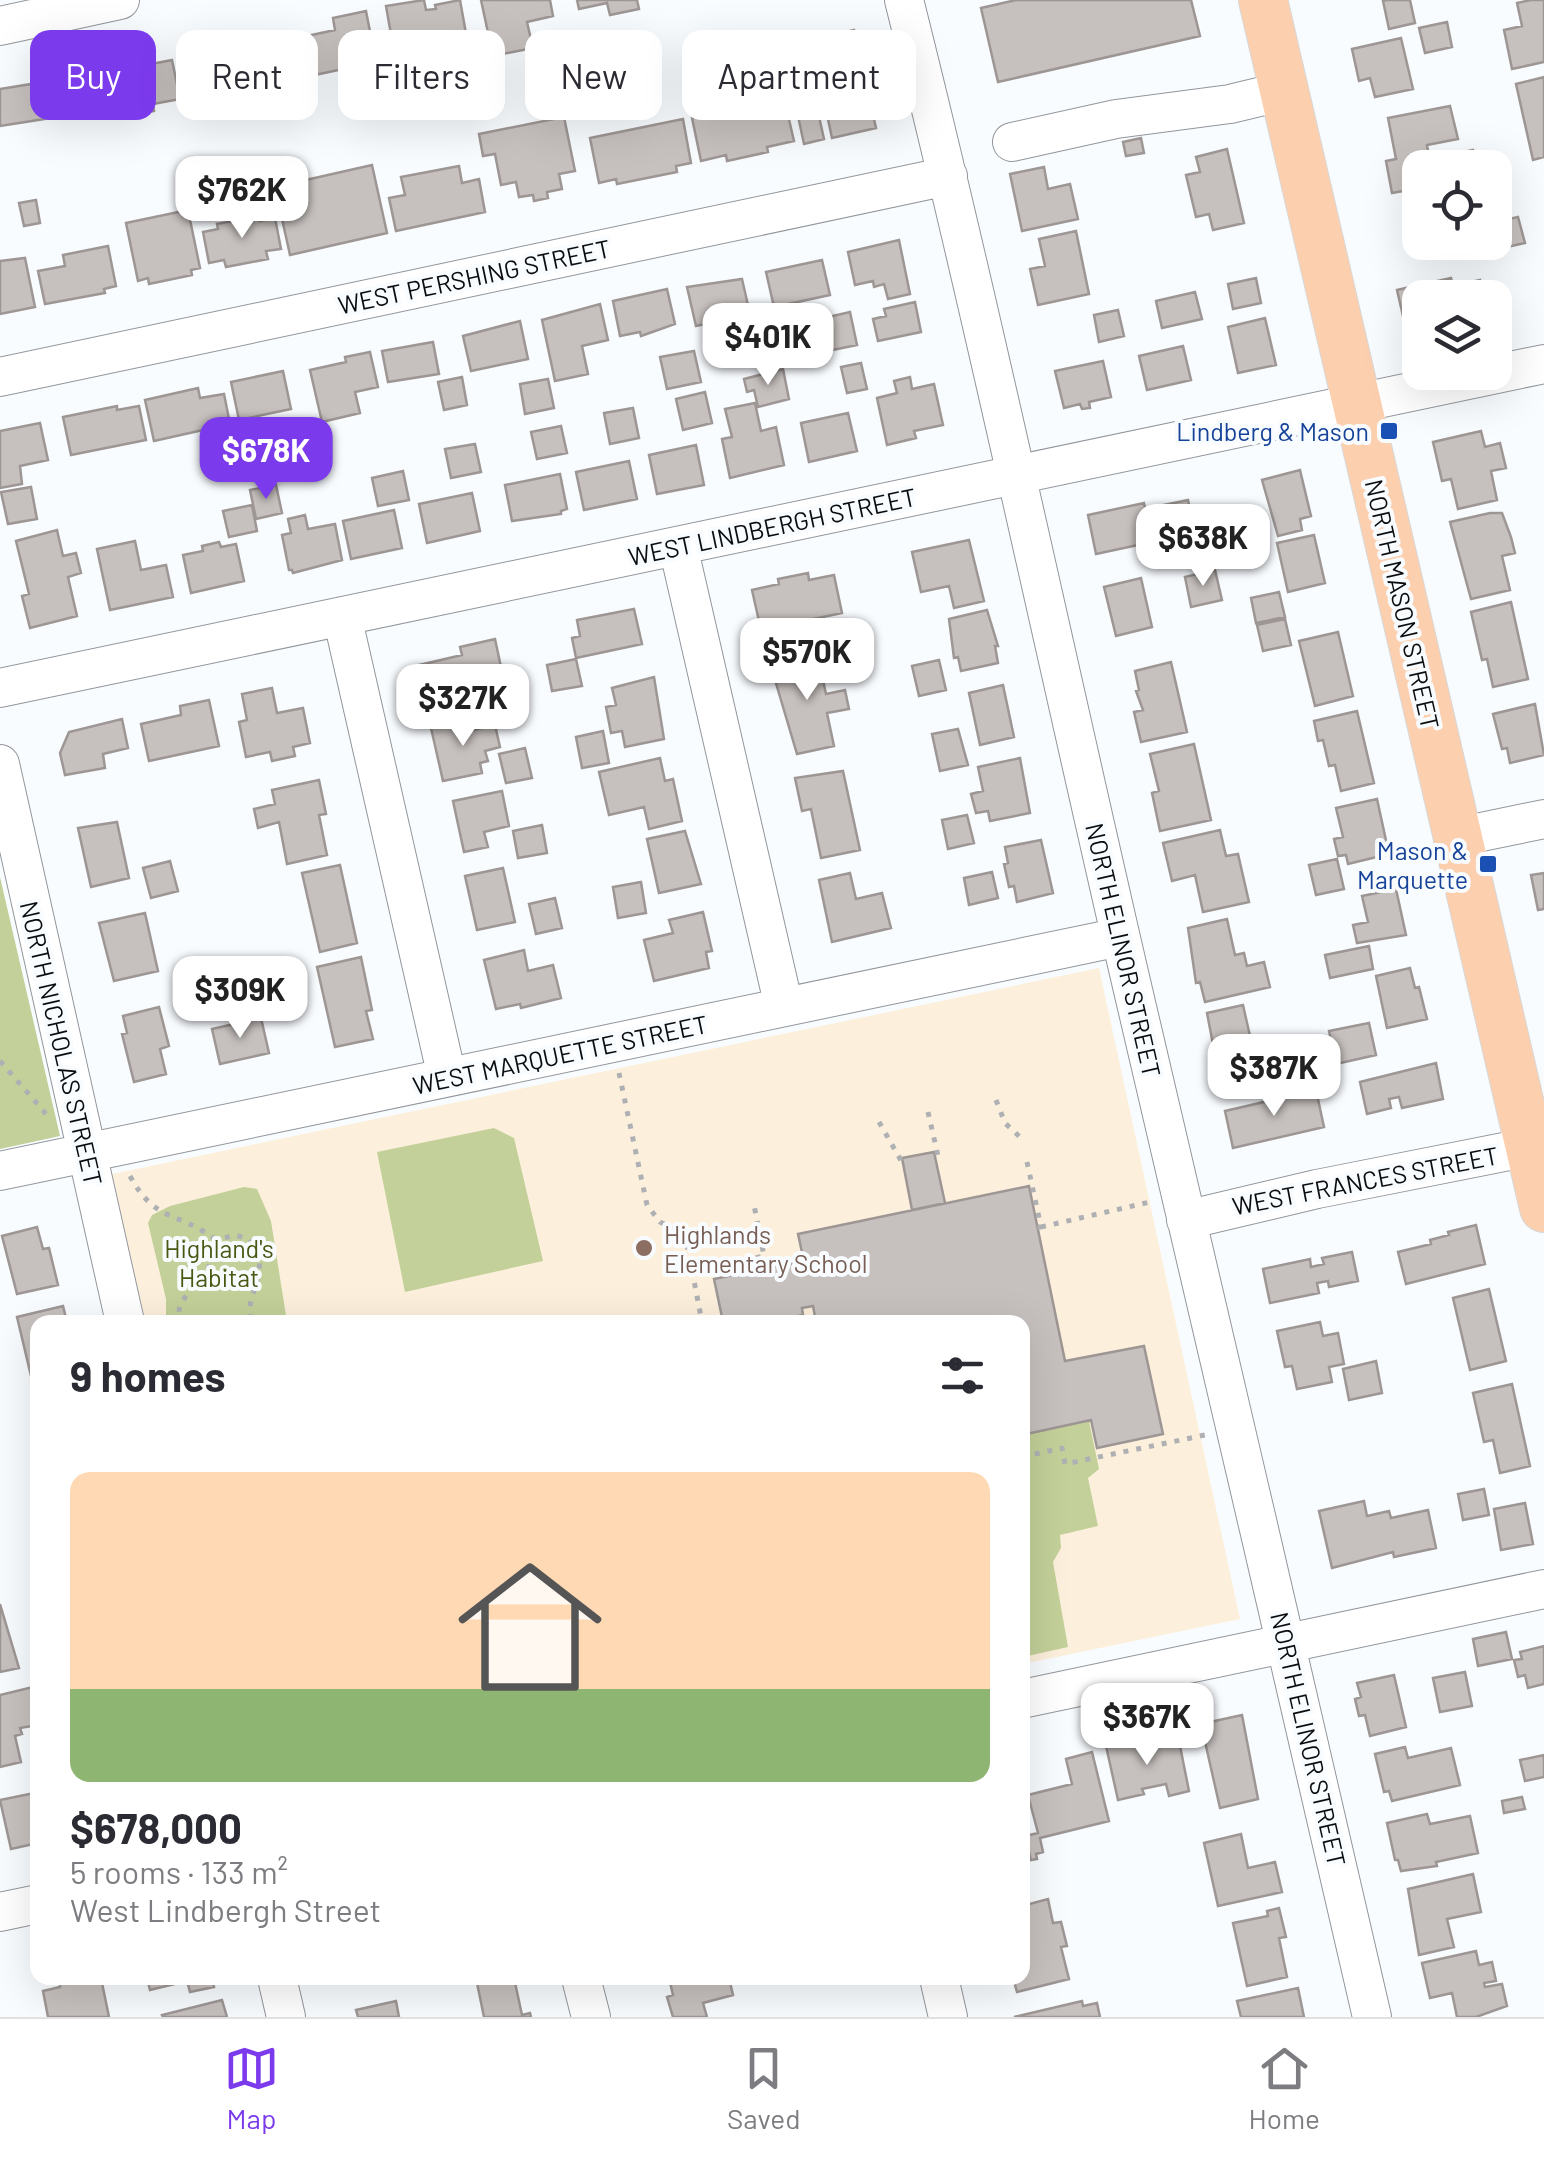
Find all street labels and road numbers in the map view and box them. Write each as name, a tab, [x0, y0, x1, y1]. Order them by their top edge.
street label: WEST PERSHING STREET	[335, 232, 613, 320]
street label: NORTH MASON STREET	[1360, 476, 1446, 732]
street label: WEST LINDBERGH STREET	[625, 481, 919, 571]
street label: NORTH ELINOR STREET	[1080, 820, 1168, 1080]
street label: NORTH NICHOLAS STREET	[15, 898, 109, 1188]
street label: WEST MARQUETTE STREET	[410, 1008, 710, 1100]
street label: WEST FRANCES STREET	[1229, 1139, 1501, 1221]
street label: NORTH ELINOR STREET	[1265, 1609, 1353, 1869]

